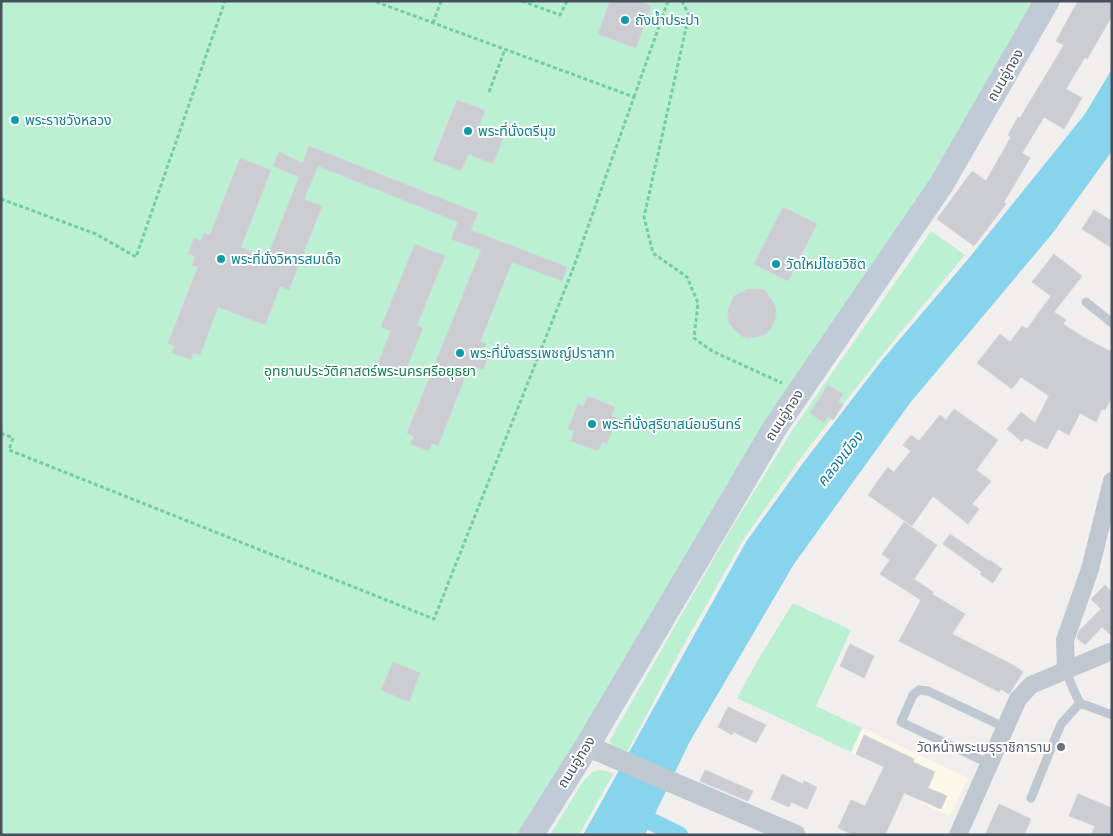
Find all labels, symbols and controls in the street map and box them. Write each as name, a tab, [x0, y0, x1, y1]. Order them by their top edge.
place label: ถังน้ำประปา	[635, 10, 699, 28]
marker: ถังน้ำประปา	[619, 14, 631, 26]
street label: ถนนอู่ทอง	[983, 46, 1027, 104]
place label: พระราชวังหลวง	[25, 111, 112, 128]
marker: พระราชวังหลวง	[9, 114, 21, 126]
place label: พระที่นั่งตรีมุข	[478, 121, 556, 140]
marker: พระที่นั่งตรีมุข	[462, 125, 474, 137]
place label: พระที่นั่งวิหารสมเด็จ	[231, 249, 341, 267]
marker: พระที่นั่งวิหารสมเด็จ	[215, 253, 227, 265]
place label: วัดใหม่ไชยวิชิต	[786, 255, 866, 272]
marker: วัดใหม่ไชยวิชิต	[770, 258, 782, 270]
place label: พระที่นั่งสรรเพชญ์ปราสาท	[470, 343, 615, 361]
marker: พระที่นั่งสรรเพชญ์ปราสาท	[454, 347, 466, 359]
park label: อุทยานประวัติศาสตร์พระนครศรีอยุธยา	[264, 362, 476, 380]
street label: ถนนอู่ทอง	[761, 386, 807, 444]
place label: พระที่นั่งสุริยาสน์อมรินทร์	[602, 414, 741, 433]
marker: พระที่นั่งสุริยาสน์อมรินทร์	[586, 418, 598, 430]
water label: คลองเมือง	[812, 427, 867, 489]
street label: ถนนอู่ทอง	[553, 733, 599, 791]
place label: วัดหน้าพระเมรุราชิการาม	[917, 738, 1051, 756]
marker: วัดหน้าพระเมรุราชิการาม	[1055, 741, 1067, 753]

